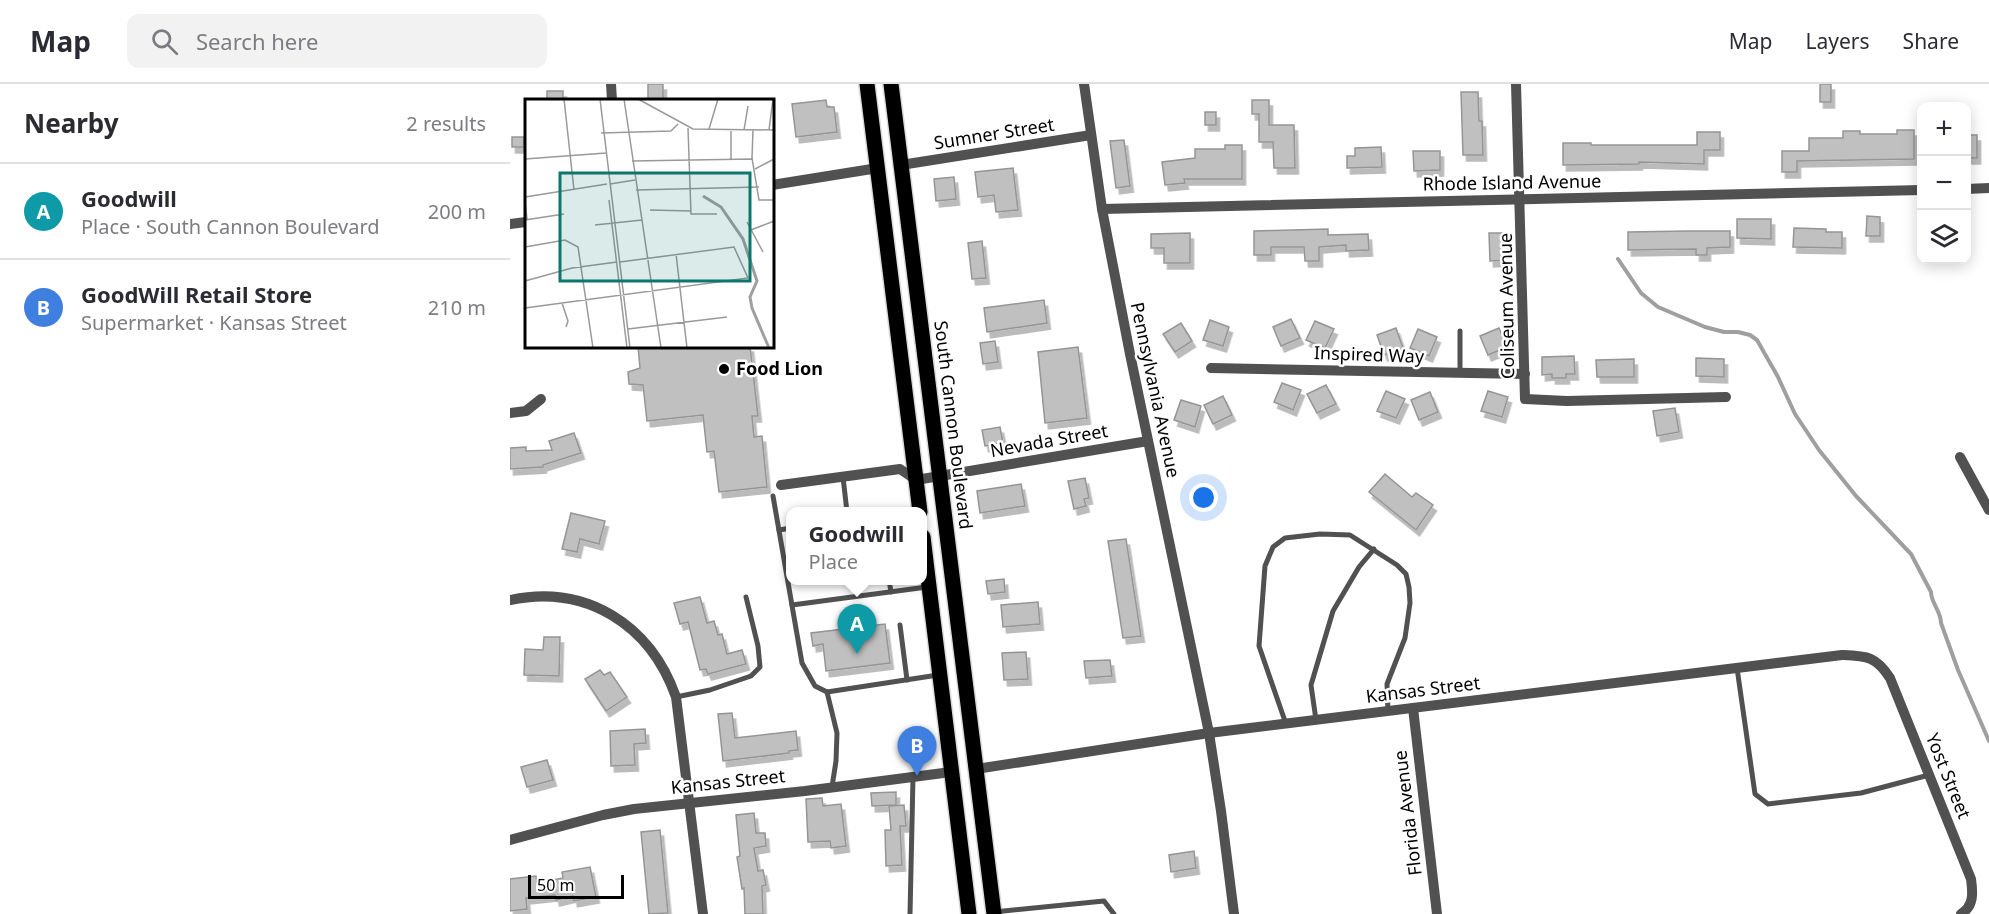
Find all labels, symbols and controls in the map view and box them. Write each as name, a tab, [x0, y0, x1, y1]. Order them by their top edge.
search box	[127, 14, 547, 68]
text: Map	[30, 22, 91, 60]
icon: search	[148, 25, 181, 58]
text: Search here	[196, 26, 318, 56]
text: Map	[1729, 27, 1773, 55]
text: Layers	[1806, 27, 1870, 55]
text: Share	[1903, 27, 1959, 55]
inset map	[525, 99, 774, 348]
map controls	[1917, 102, 1971, 264]
button: +	[1917, 102, 1971, 156]
text: Nearby	[24, 105, 119, 141]
text: 2 results	[406, 110, 486, 137]
street label: Sumner Street	[932, 112, 1056, 154]
button: −	[1917, 156, 1971, 210]
street label: Rhode Island Avenue	[1422, 168, 1602, 196]
text: Goodwill	[81, 183, 177, 213]
text: A	[37, 198, 50, 225]
text: 200 m	[428, 198, 486, 225]
button: layers	[1917, 210, 1971, 264]
text: Place · South Cannon Boulevard	[81, 213, 380, 240]
street label: Coliseum Avenue	[1493, 233, 1519, 379]
text: GoodWill Retail Store	[81, 279, 312, 309]
text: B	[37, 294, 50, 321]
text: 210 m	[428, 294, 486, 321]
street label: Pennsylvania Avenue	[1126, 300, 1186, 480]
text: Supermarket · Kansas Street	[81, 309, 347, 336]
street label: South Cannon Boulevard	[929, 319, 979, 531]
street label: Inspired Way	[1314, 340, 1425, 368]
place label: Food Lion	[736, 356, 823, 380]
marker: Food Lion	[717, 362, 731, 376]
street label: Nevada Street	[988, 418, 1110, 462]
your location	[1189, 483, 1218, 512]
popup	[786, 507, 927, 585]
text: Goodwill	[809, 518, 904, 548]
text: Place	[809, 548, 858, 575]
pin: A	[838, 604, 876, 654]
street label: Kansas Street	[1365, 670, 1482, 708]
pin: B	[898, 726, 936, 776]
street label: Yost Street	[1921, 729, 1977, 822]
street label: Florida Avenue	[1387, 749, 1427, 877]
street label: Kansas Street	[670, 763, 787, 799]
scale bar	[528, 872, 624, 900]
text: 50 m	[537, 874, 574, 896]

